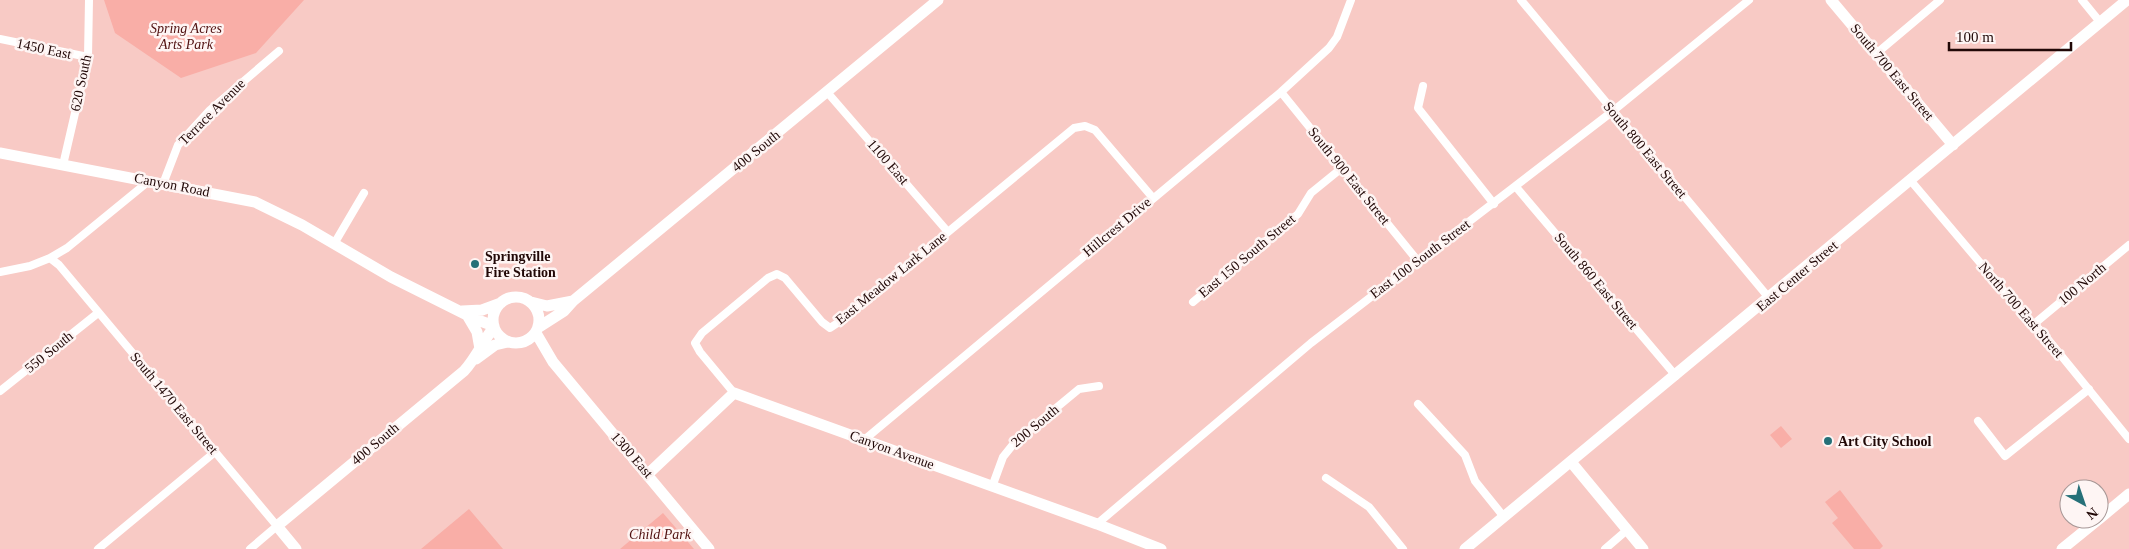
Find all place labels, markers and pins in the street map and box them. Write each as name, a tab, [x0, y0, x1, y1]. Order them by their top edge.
place label: Springville Fire Station	[485, 249, 556, 280]
marker: Springville Fire Station	[469, 258, 481, 270]
place label: Art City School	[1838, 434, 1931, 449]
marker: Art City School	[1822, 435, 1834, 447]

